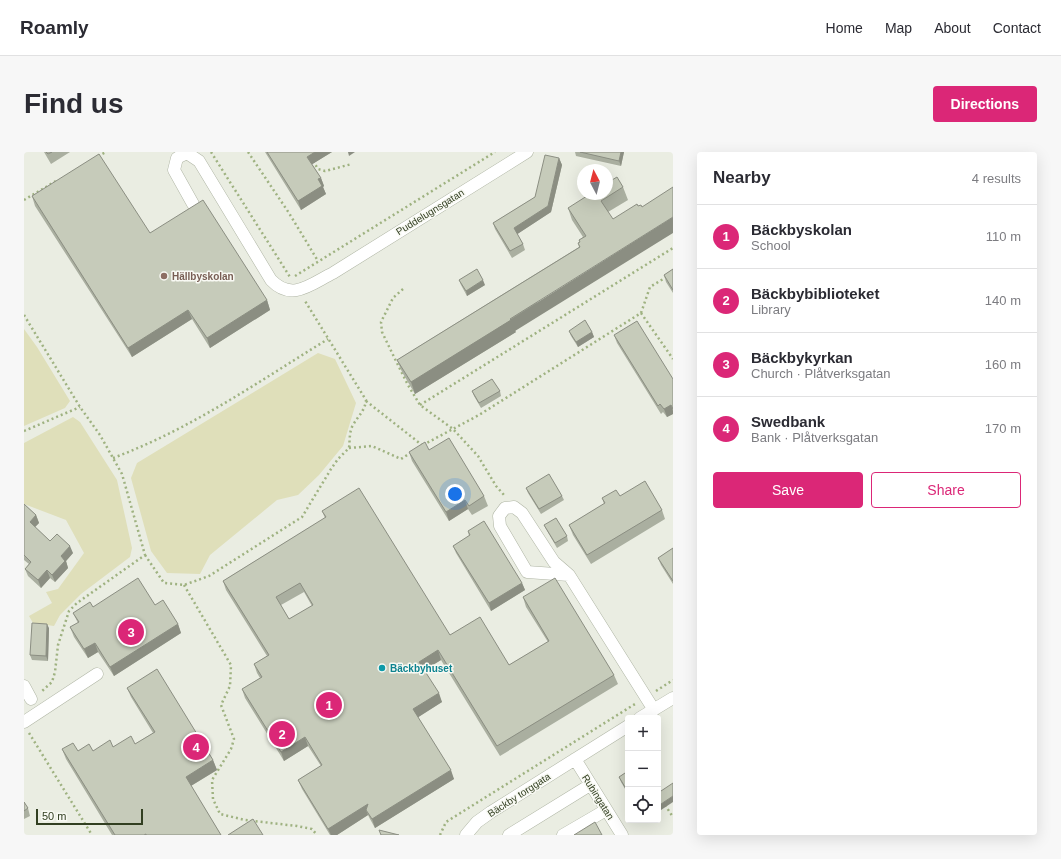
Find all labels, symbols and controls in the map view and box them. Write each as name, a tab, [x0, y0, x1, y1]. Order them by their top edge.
text: Roamly	[20, 17, 89, 38]
text: Home	[826, 20, 863, 36]
text: Map	[885, 20, 912, 36]
text: About	[934, 20, 971, 36]
text: Contact	[993, 20, 1041, 36]
button: Directions	[933, 86, 1037, 122]
text: Find us	[24, 88, 124, 119]
north arrow	[577, 164, 613, 200]
text: Nearby	[713, 168, 771, 187]
text: 4 results	[972, 171, 1021, 186]
street label: Puddelugnsgatan	[394, 187, 466, 237]
text: Bäckbyskolan	[751, 221, 852, 238]
text: 1	[722, 229, 730, 244]
text: 110 m	[986, 229, 1021, 244]
text: School	[751, 238, 791, 253]
marker: Hällbyskolan	[159, 271, 169, 281]
place label: Hällbyskolan	[172, 271, 234, 282]
text: Bäckbybiblioteket	[751, 285, 879, 302]
text: 2	[722, 293, 730, 308]
text: 140 m	[985, 293, 1021, 308]
text: Library	[751, 302, 791, 317]
text: Bäckbykyrkan	[751, 349, 853, 366]
text: 3	[722, 357, 730, 372]
text: 160 m	[985, 357, 1021, 372]
text: Church · Plåtverksgatan	[751, 366, 890, 381]
text: Swedbank	[751, 413, 825, 430]
text: 4	[722, 421, 730, 436]
text: 170 m	[985, 421, 1021, 436]
text: Bank · Plåtverksgatan	[751, 430, 878, 445]
button: Save	[713, 472, 863, 508]
button: Share	[871, 472, 1021, 508]
your location	[445, 484, 465, 504]
pin: 3	[118, 617, 144, 647]
marker: Bäckbyhuset	[377, 663, 387, 673]
place label: Bäckbyhuset	[390, 663, 453, 674]
pin: 1	[316, 690, 342, 720]
map controls	[625, 715, 661, 823]
button: +	[625, 715, 661, 751]
pin: 2	[269, 719, 295, 749]
pin: 4	[183, 732, 209, 762]
button: −	[625, 751, 661, 787]
street label: Bäckby torggata	[486, 770, 553, 819]
street label: Rubingatan	[580, 772, 616, 822]
button: locate	[625, 787, 661, 823]
scale bar	[36, 807, 143, 826]
text: 50 m	[42, 810, 66, 822]

